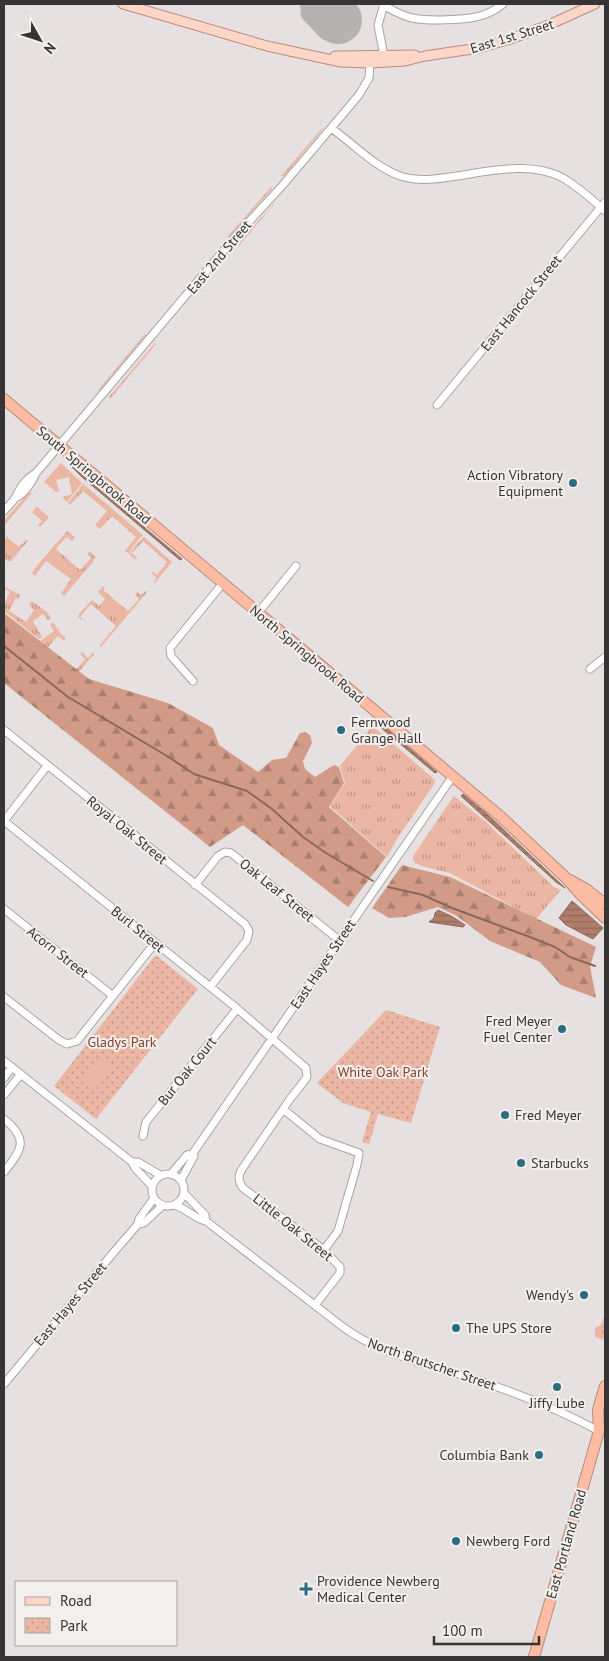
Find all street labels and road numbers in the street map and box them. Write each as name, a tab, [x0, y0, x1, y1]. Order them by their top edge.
street label: East 1st Street	[468, 15, 556, 57]
street label: East 2nd Street	[183, 216, 255, 298]
street label: East Hancock Street	[477, 251, 565, 355]
street label: South Springbrook Road	[33, 422, 155, 528]
street label: North Springbrook Road	[246, 601, 368, 707]
street label: Royal Oak Street	[83, 792, 171, 868]
street label: Oak Leaf Street	[236, 854, 318, 926]
street label: Burl Street	[107, 902, 169, 956]
street label: East Hayes Street	[286, 916, 360, 1012]
street label: Acorn Street	[24, 922, 93, 982]
street label: Bur Oak Court	[154, 1033, 220, 1109]
street label: Little Oak Street	[249, 1189, 337, 1265]
street label: East Hayes Street	[30, 1258, 110, 1350]
street label: North Brutscher Street	[365, 1334, 499, 1395]
street label: East Portland Road	[542, 1487, 590, 1601]

